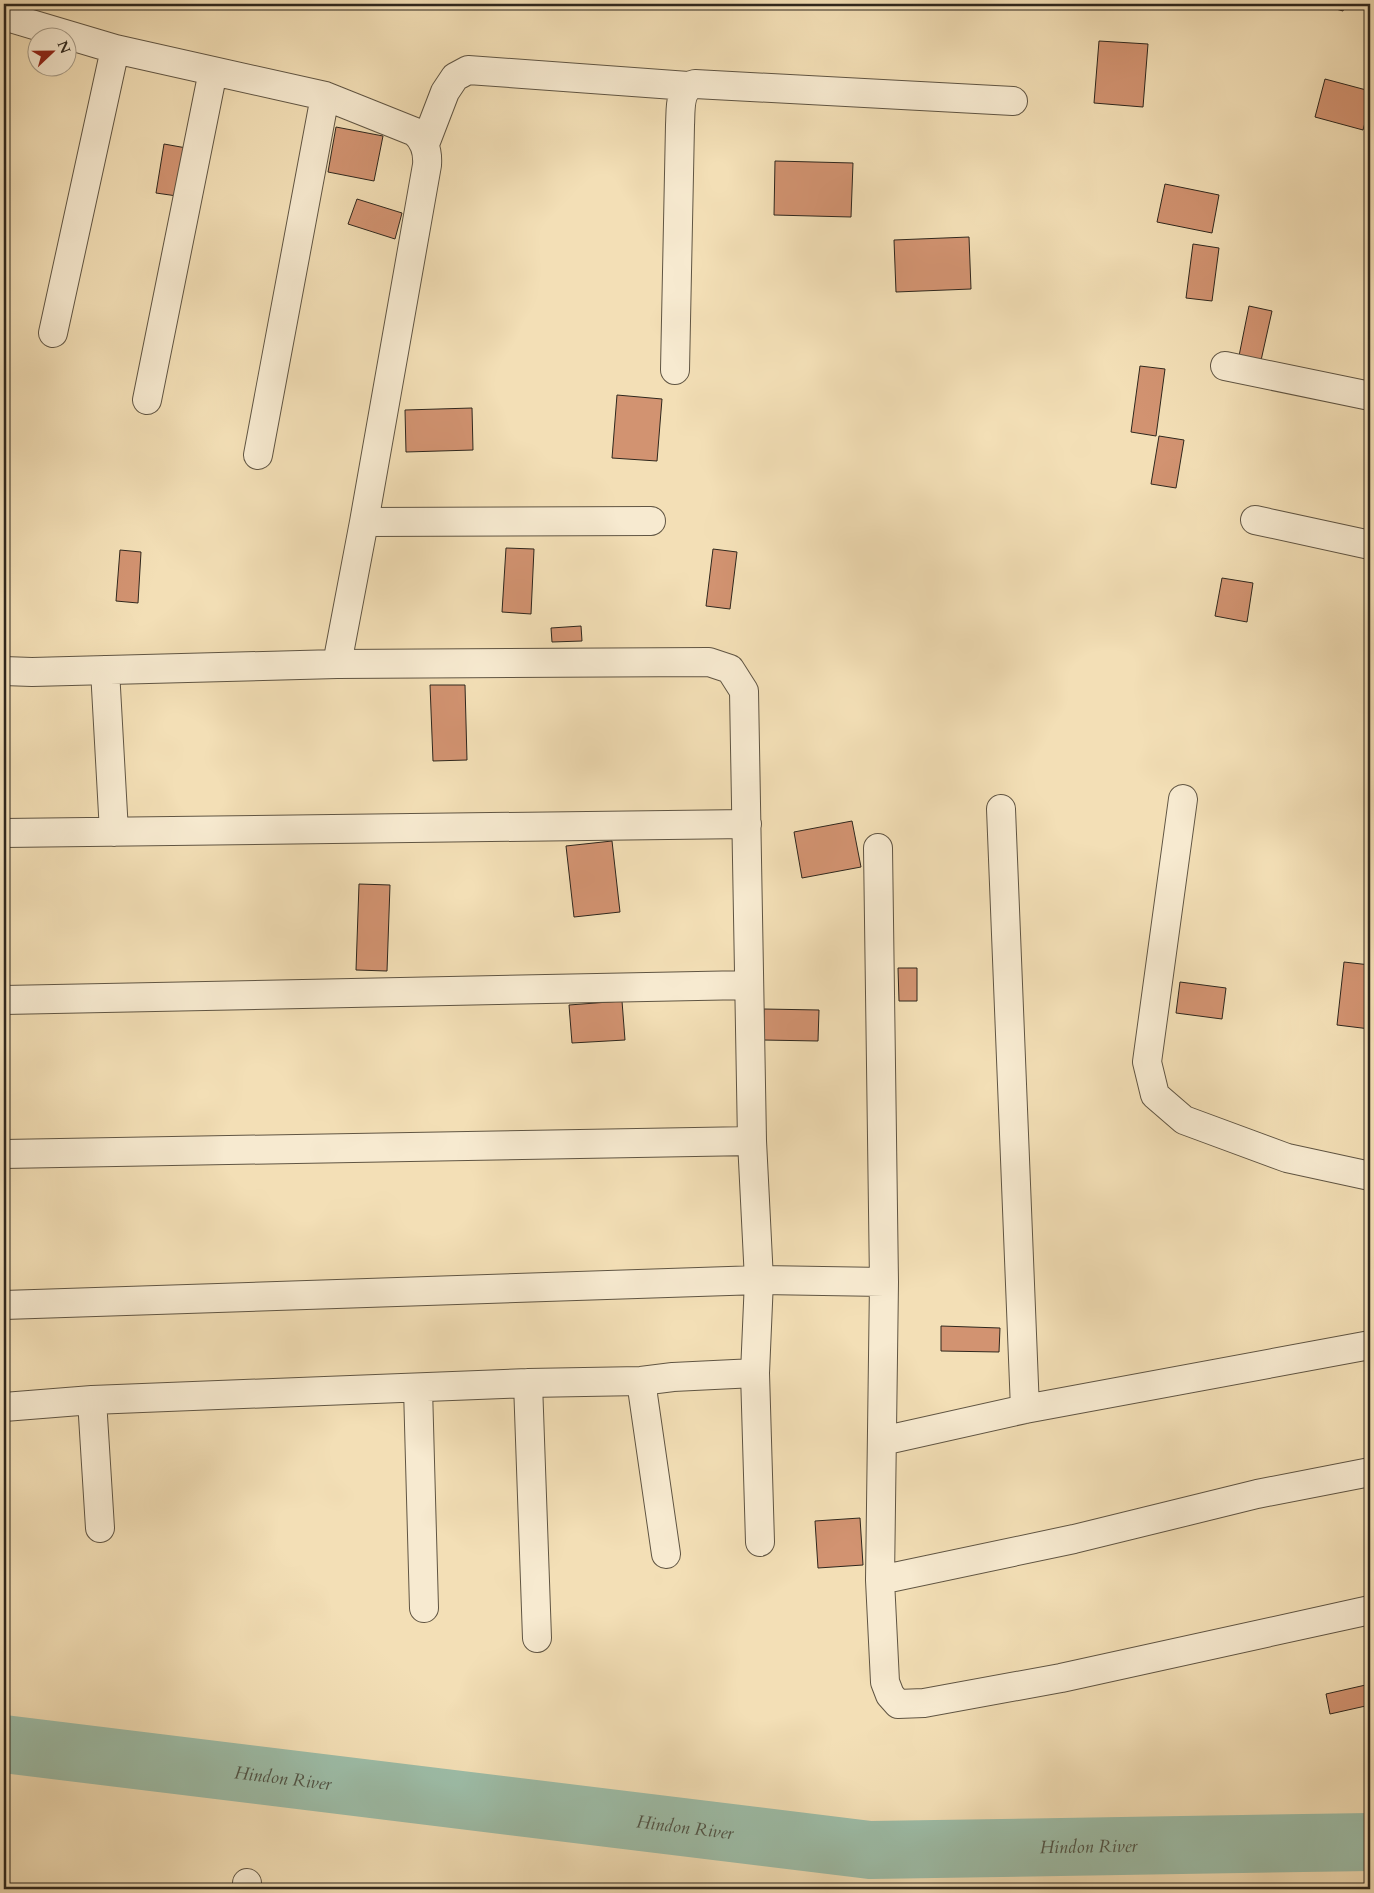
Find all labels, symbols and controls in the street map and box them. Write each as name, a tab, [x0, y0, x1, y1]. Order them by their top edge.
north arrow	[28, 28, 78, 78]
text: N	[53, 38, 75, 57]
water label: Hindon River	[233, 1760, 334, 1797]
water label: Hindon River	[635, 1809, 736, 1846]
water label: Hindon River	[1039, 1833, 1139, 1860]

